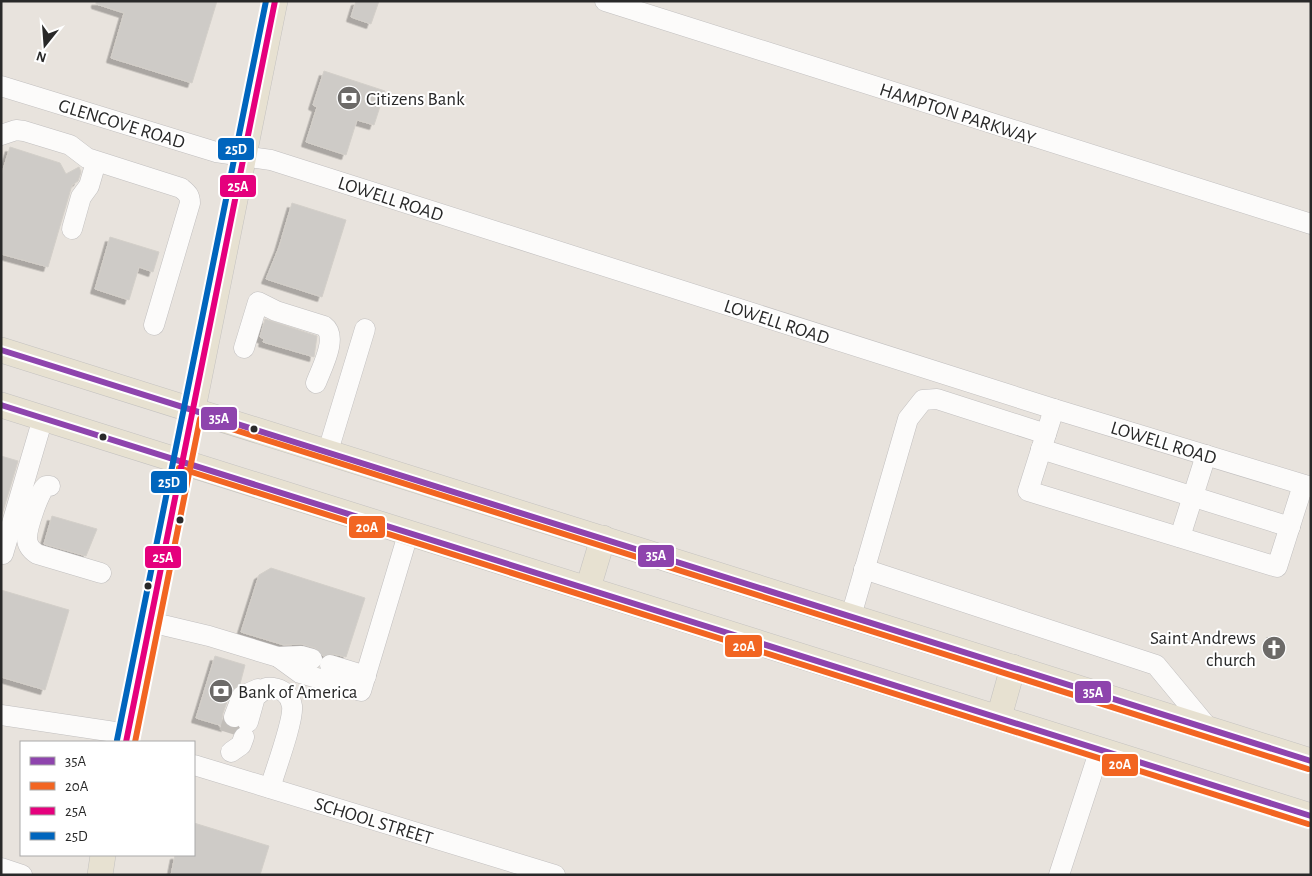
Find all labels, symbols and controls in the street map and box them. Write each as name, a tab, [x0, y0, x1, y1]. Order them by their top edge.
north arrow	[20, 20, 70, 70]
text: N	[35, 48, 48, 65]
street label: HAMPTON PARKWAY	[877, 80, 1038, 149]
bank icon: Citizens Bank	[336, 85, 362, 111]
place label: Citizens Bank	[366, 90, 465, 109]
street label: GLENCOVE ROAD	[56, 96, 187, 153]
line badge: 25D	[217, 137, 255, 161]
text: 25D	[225, 143, 247, 157]
street label: LOWELL ROAD	[336, 173, 446, 225]
line badge: 25A	[219, 174, 257, 198]
text: 25A	[227, 180, 249, 194]
street label: LOWELL ROAD	[722, 296, 832, 348]
line badge: 35A	[200, 406, 238, 431]
text: 35A	[209, 412, 230, 426]
street label: LOWELL ROAD	[1108, 418, 1219, 469]
unlabelled marker	[249, 424, 259, 434]
unlabelled marker	[98, 432, 108, 442]
line badge: 25D	[150, 470, 188, 494]
text: 25D	[158, 476, 180, 490]
unlabelled marker	[175, 515, 185, 525]
line badge: 20A	[348, 515, 386, 539]
text: 20A	[356, 521, 379, 535]
line badge: 35A	[637, 544, 675, 568]
line badge: 25A	[144, 545, 182, 569]
text: 35A	[646, 549, 667, 563]
text: 25A	[152, 551, 174, 565]
unlabelled marker	[143, 581, 153, 591]
place label: Saint Andrews church	[1150, 629, 1256, 670]
line badge: 20A	[724, 634, 763, 658]
church icon: Saint Andrews church	[1261, 635, 1287, 661]
text: 20A	[733, 640, 756, 654]
bank icon: Bank of America	[208, 678, 234, 704]
line badge: 35A	[1074, 680, 1112, 704]
place label: Bank of America	[238, 683, 358, 702]
text: 35A	[1083, 686, 1104, 700]
legend	[20, 741, 195, 856]
line badge: 20A	[1101, 753, 1139, 777]
text: 35A	[65, 754, 86, 769]
text: 20A	[1109, 758, 1132, 772]
text: 20A	[65, 779, 89, 794]
street label: SCHOOL STREET	[312, 794, 435, 848]
text: 25A	[65, 804, 87, 819]
text: 25D	[65, 829, 88, 844]

